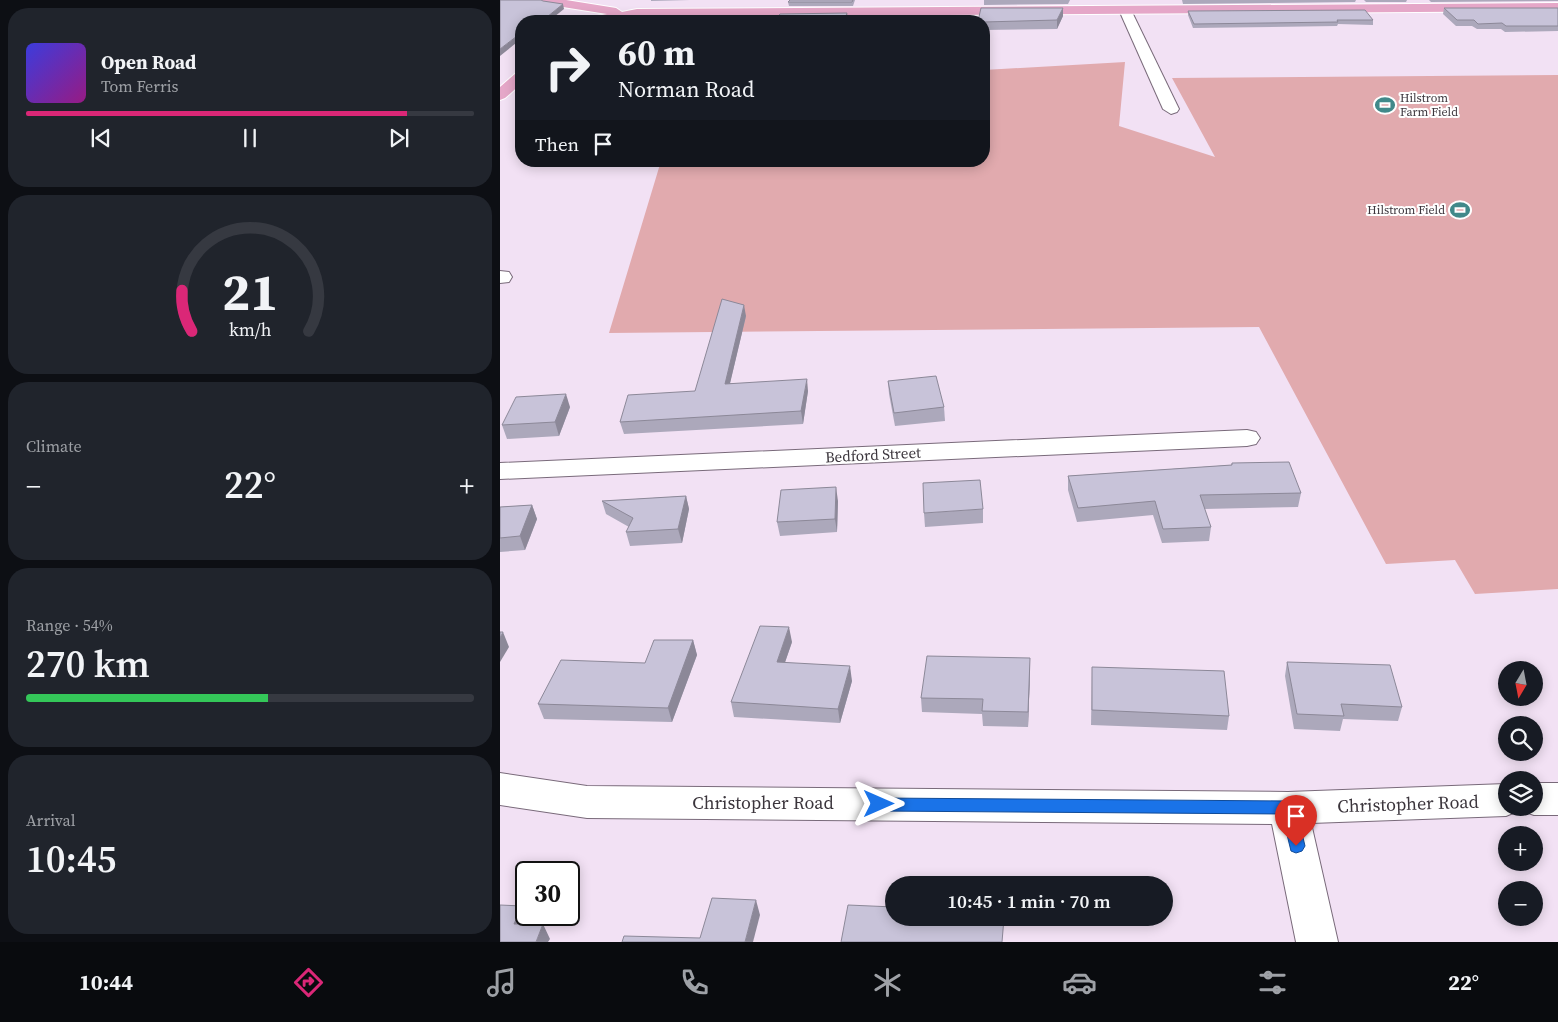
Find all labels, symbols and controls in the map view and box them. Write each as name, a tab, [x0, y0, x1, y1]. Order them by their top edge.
text: 60 m	[618, 29, 695, 77]
icon: right	[535, 35, 600, 100]
text: Open Road	[101, 49, 196, 75]
text: Norman Road	[618, 74, 755, 104]
text: Tom Ferris	[101, 75, 179, 97]
place label: Hilstrom Farm Field	[1400, 90, 1458, 120]
sports icon: Hilstrom Farm Field	[1374, 94, 1396, 116]
icon: previous	[87, 124, 115, 152]
icon: pause	[236, 124, 264, 152]
icon: next	[385, 124, 413, 152]
icon: arrive	[589, 130, 617, 158]
text: Then	[535, 131, 579, 157]
sports icon: Hilstrom Field	[1449, 199, 1471, 221]
place label: Hilstrom Field	[1367, 202, 1445, 218]
text: 21	[222, 256, 278, 327]
text: km/h	[229, 317, 272, 342]
text: Climate	[26, 435, 82, 457]
street label: Bedford Street	[825, 441, 922, 467]
text: 22°	[224, 459, 276, 511]
text: −	[26, 467, 41, 505]
text: +	[459, 467, 474, 505]
text: Range · 54%	[26, 614, 113, 636]
text: 270 km	[26, 638, 150, 690]
north arrow	[1498, 661, 1542, 706]
map controls	[1498, 661, 1543, 926]
button: search	[1498, 716, 1543, 761]
button: layers	[1498, 771, 1543, 816]
position arrow	[852, 777, 904, 829]
street label: Christopher Road	[1337, 789, 1479, 818]
street label: Christopher Road	[692, 790, 834, 815]
pin	[1275, 795, 1317, 846]
icon: arrive	[1282, 802, 1310, 830]
text: Arrival	[26, 809, 75, 831]
button: +	[1498, 826, 1543, 871]
text: 10:45	[26, 833, 116, 885]
speed limit sign: 30	[515, 861, 580, 926]
button: −	[1498, 881, 1543, 926]
text: 10:45 · 1 min · 70 m	[947, 888, 1111, 914]
icon: directions	[291, 965, 326, 1000]
icon: music	[484, 965, 519, 1000]
icon: phone	[677, 965, 712, 1000]
icon: climate	[870, 965, 905, 1000]
icon: car	[1062, 965, 1097, 1000]
icon: filters	[1255, 965, 1290, 1000]
text: 10:44	[79, 967, 133, 997]
text: 22°	[1448, 967, 1479, 997]

